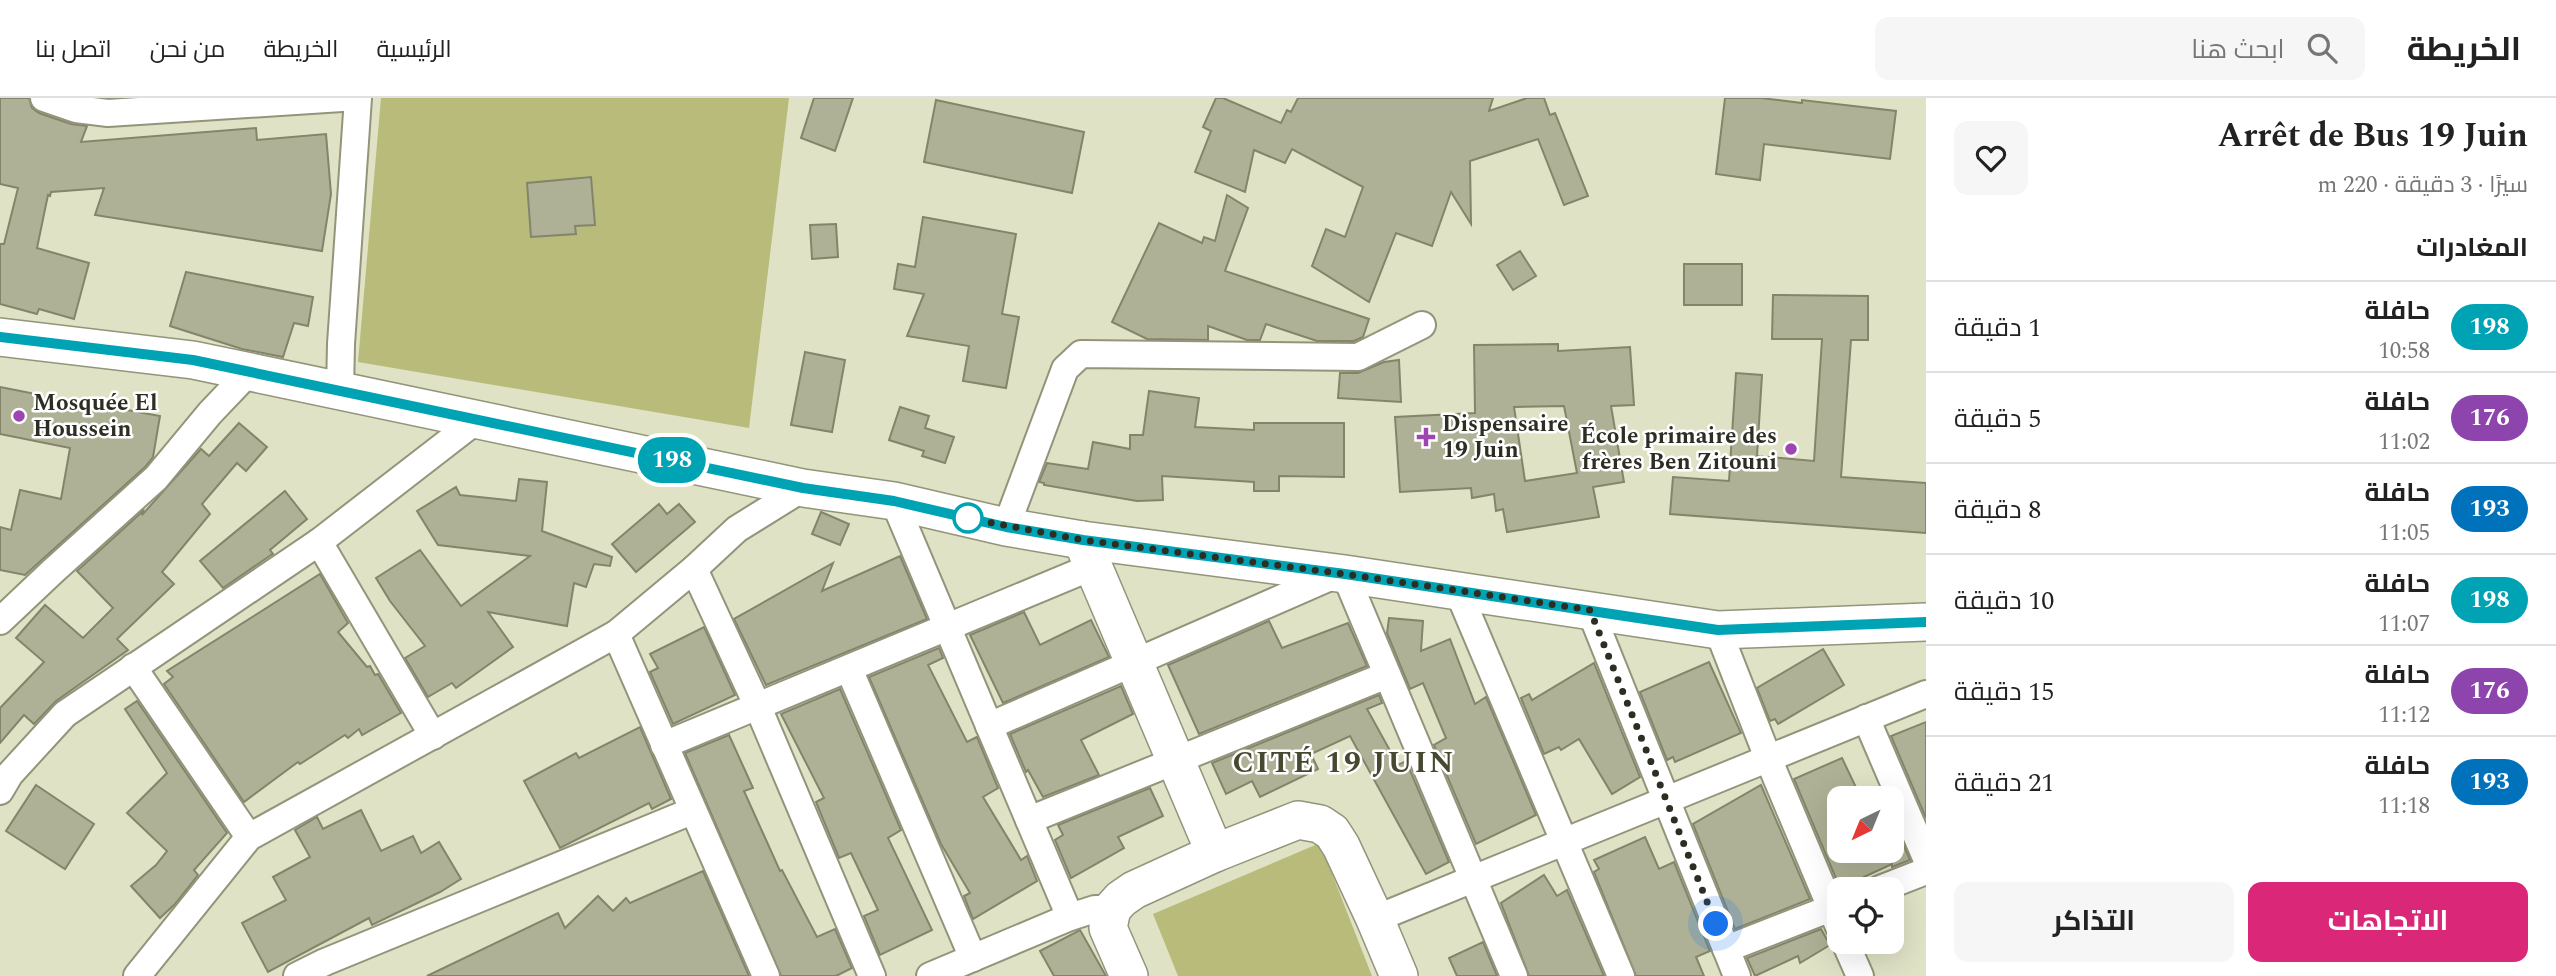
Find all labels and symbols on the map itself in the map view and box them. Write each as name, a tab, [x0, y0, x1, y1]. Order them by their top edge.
place label: Mosquée El Houssein	[33, 386, 157, 447]
place label: Dispensaire 19 Juin	[1442, 407, 1568, 468]
marker: Mosquée El Houssein	[11, 408, 27, 424]
place label: École primaire des frères Ben Zitouni	[1580, 419, 1777, 480]
marker: Dispensaire 19 Juin	[1416, 427, 1436, 447]
line badge: 198	[632, 437, 712, 483]
marker: École primaire des frères Ben Zitouni	[1783, 441, 1799, 457]
unlabelled marker	[953, 503, 983, 533]
district label: CITÉ 19 JUIN	[1233, 740, 1455, 786]
north arrow	[1827, 786, 1904, 863]
your location	[1698, 906, 1733, 941]

